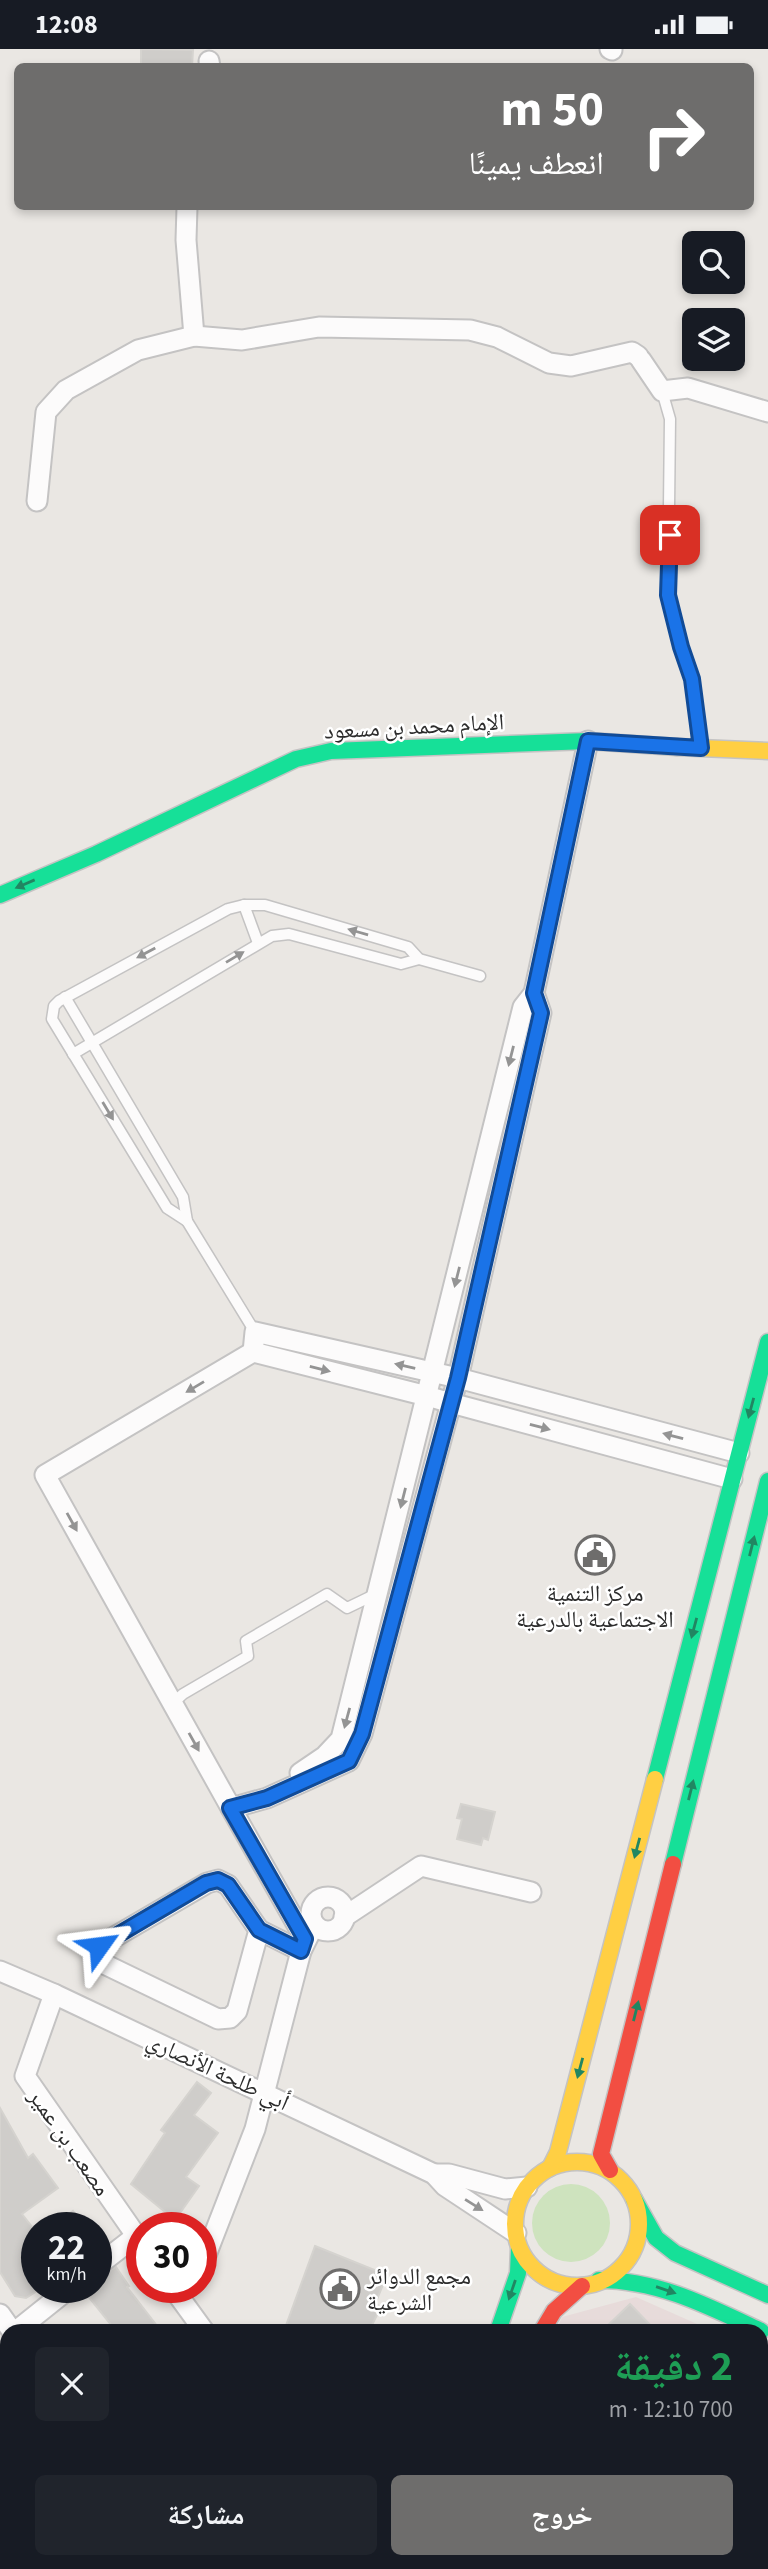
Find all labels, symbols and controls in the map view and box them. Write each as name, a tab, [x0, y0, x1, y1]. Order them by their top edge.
text: 12:08	[35, 6, 98, 43]
text: 50 m	[500, 75, 604, 145]
icon: right	[628, 91, 719, 182]
text: انعطف يمينًا	[469, 141, 604, 187]
map controls	[682, 231, 745, 371]
button: search	[682, 231, 745, 294]
button: layers	[682, 308, 745, 371]
pin	[640, 505, 700, 565]
icon: arrive	[651, 516, 689, 554]
street label: الإمام محمد بن مسعود	[323, 705, 505, 748]
one-way arrow	[15, 879, 36, 890]
one-way arrow	[347, 927, 368, 937]
one-way arrow	[136, 947, 156, 959]
one-way arrow	[225, 951, 244, 963]
one-way arrow	[506, 1045, 517, 1067]
one-way arrow	[102, 1101, 114, 1120]
one-way arrow	[452, 1266, 463, 1288]
one-way arrow	[394, 1360, 416, 1371]
one-way arrow	[309, 1364, 331, 1375]
one-way arrow	[185, 1380, 204, 1393]
one-way arrow	[745, 1397, 756, 1419]
one-way arrow	[529, 1422, 550, 1432]
one-way arrow	[662, 1430, 683, 1440]
one-way arrow	[397, 1487, 408, 1509]
one-way arrow	[66, 1512, 78, 1532]
public building icon: مركز التنمية الاجتماعية بالدرعية	[574, 1534, 616, 1576]
one-way arrow	[747, 1535, 758, 1557]
place label: مركز التنمية الاجتماعية بالدرعية	[516, 1577, 674, 1636]
one-way arrow	[688, 1617, 699, 1639]
one-way arrow	[341, 1707, 352, 1729]
one-way arrow	[188, 1733, 200, 1752]
one-way arrow	[686, 1779, 697, 1801]
one-way arrow	[631, 1837, 642, 1859]
position arrow	[62, 1909, 136, 1983]
one-way arrow	[631, 2000, 642, 2022]
street label: أبي طلحة الأنصاري	[140, 2024, 294, 2121]
one-way arrow	[574, 2057, 585, 2079]
street label: مصعب بن عمير	[20, 2081, 119, 2203]
one-way arrow	[465, 2198, 484, 2211]
speed limit sign: 30	[126, 2212, 217, 2303]
text: 22	[48, 2223, 85, 2273]
place label: مجمع الدوائر الشرعية	[366, 2260, 471, 2319]
text: km/h	[47, 2262, 86, 2287]
public building icon: مجمع الدوائر الشرعية	[319, 2268, 361, 2310]
one-way arrow	[506, 2280, 517, 2301]
one-way arrow	[656, 2285, 677, 2296]
text: 2 دقيقة	[614, 2337, 733, 2397]
button: close	[35, 2347, 109, 2421]
text: 700 m · 12:10	[609, 2393, 733, 2426]
button: مشاركة	[35, 2475, 377, 2555]
button: خروج	[391, 2475, 733, 2555]

